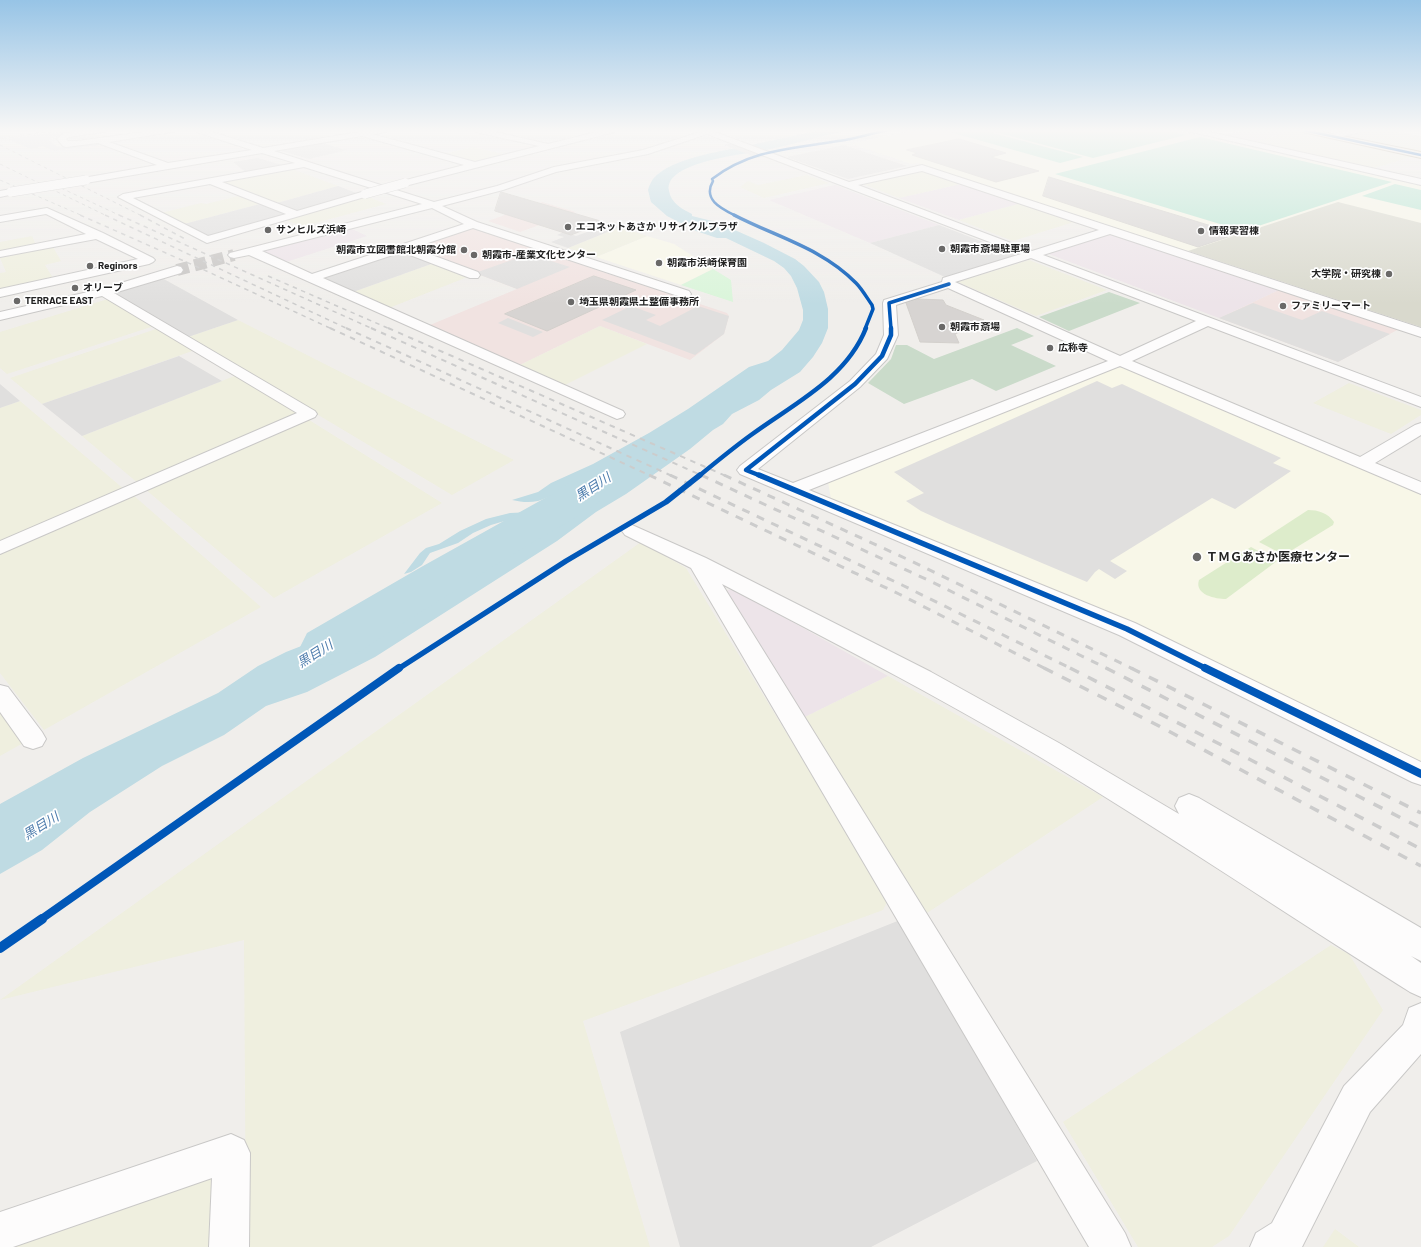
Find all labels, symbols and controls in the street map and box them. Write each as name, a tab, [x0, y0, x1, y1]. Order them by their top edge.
place label: エコネットあさか リサイクルプラザ	[576, 221, 738, 233]
marker: エコネットあさか リサイクルプラザ	[563, 222, 573, 232]
place label: サンヒルズ浜崎	[276, 224, 346, 236]
marker: サンヒルズ浜崎	[263, 225, 273, 235]
place label: 情報実習棟	[1209, 225, 1259, 237]
marker: 情報実習棟	[1196, 226, 1206, 236]
place label: 朝霞市斎場駐車場	[950, 243, 1030, 255]
place label: 朝霞市立図書館北朝霞分館	[336, 244, 456, 256]
marker: 朝霞市斎場駐車場	[937, 244, 947, 254]
marker: 朝霞市立図書館北朝霞分館	[459, 245, 469, 255]
place label: 朝霞市-産業文化センター	[482, 249, 596, 261]
marker: 朝霞市-産業文化センター	[469, 250, 479, 260]
place label: 朝霞市浜崎保育園	[667, 257, 747, 269]
marker: 朝霞市浜崎保育園	[654, 258, 664, 268]
place label: Reginors	[98, 260, 137, 272]
marker: Reginors	[85, 261, 95, 271]
place label: 大学院・研究棟	[1311, 268, 1381, 280]
marker: 大学院・研究棟	[1384, 269, 1394, 279]
place label: オリーブ	[83, 282, 123, 294]
marker: オリーブ	[70, 283, 80, 293]
place label: TERRACE EAST	[25, 295, 93, 307]
marker: TERRACE EAST	[12, 296, 22, 306]
place label: 埼玉県朝霞県土整備事務所	[579, 296, 699, 308]
marker: 埼玉県朝霞県土整備事務所	[566, 297, 576, 307]
place label: ファミリーマート	[1291, 300, 1371, 312]
marker: ファミリーマート	[1278, 301, 1288, 311]
place label: 朝霞市斎場	[950, 321, 1000, 333]
marker: 朝霞市斎場	[937, 322, 947, 332]
place label: 広称寺	[1058, 342, 1088, 354]
marker: 広称寺	[1045, 343, 1055, 353]
water label: 黒目川	[572, 470, 614, 504]
place label: ＴＭＧあさか医療センター	[1206, 550, 1350, 564]
marker: ＴＭＧあさか医療センター	[1191, 551, 1203, 563]
water label: 黒目川	[294, 637, 336, 671]
water label: 黒目川	[20, 809, 62, 843]

